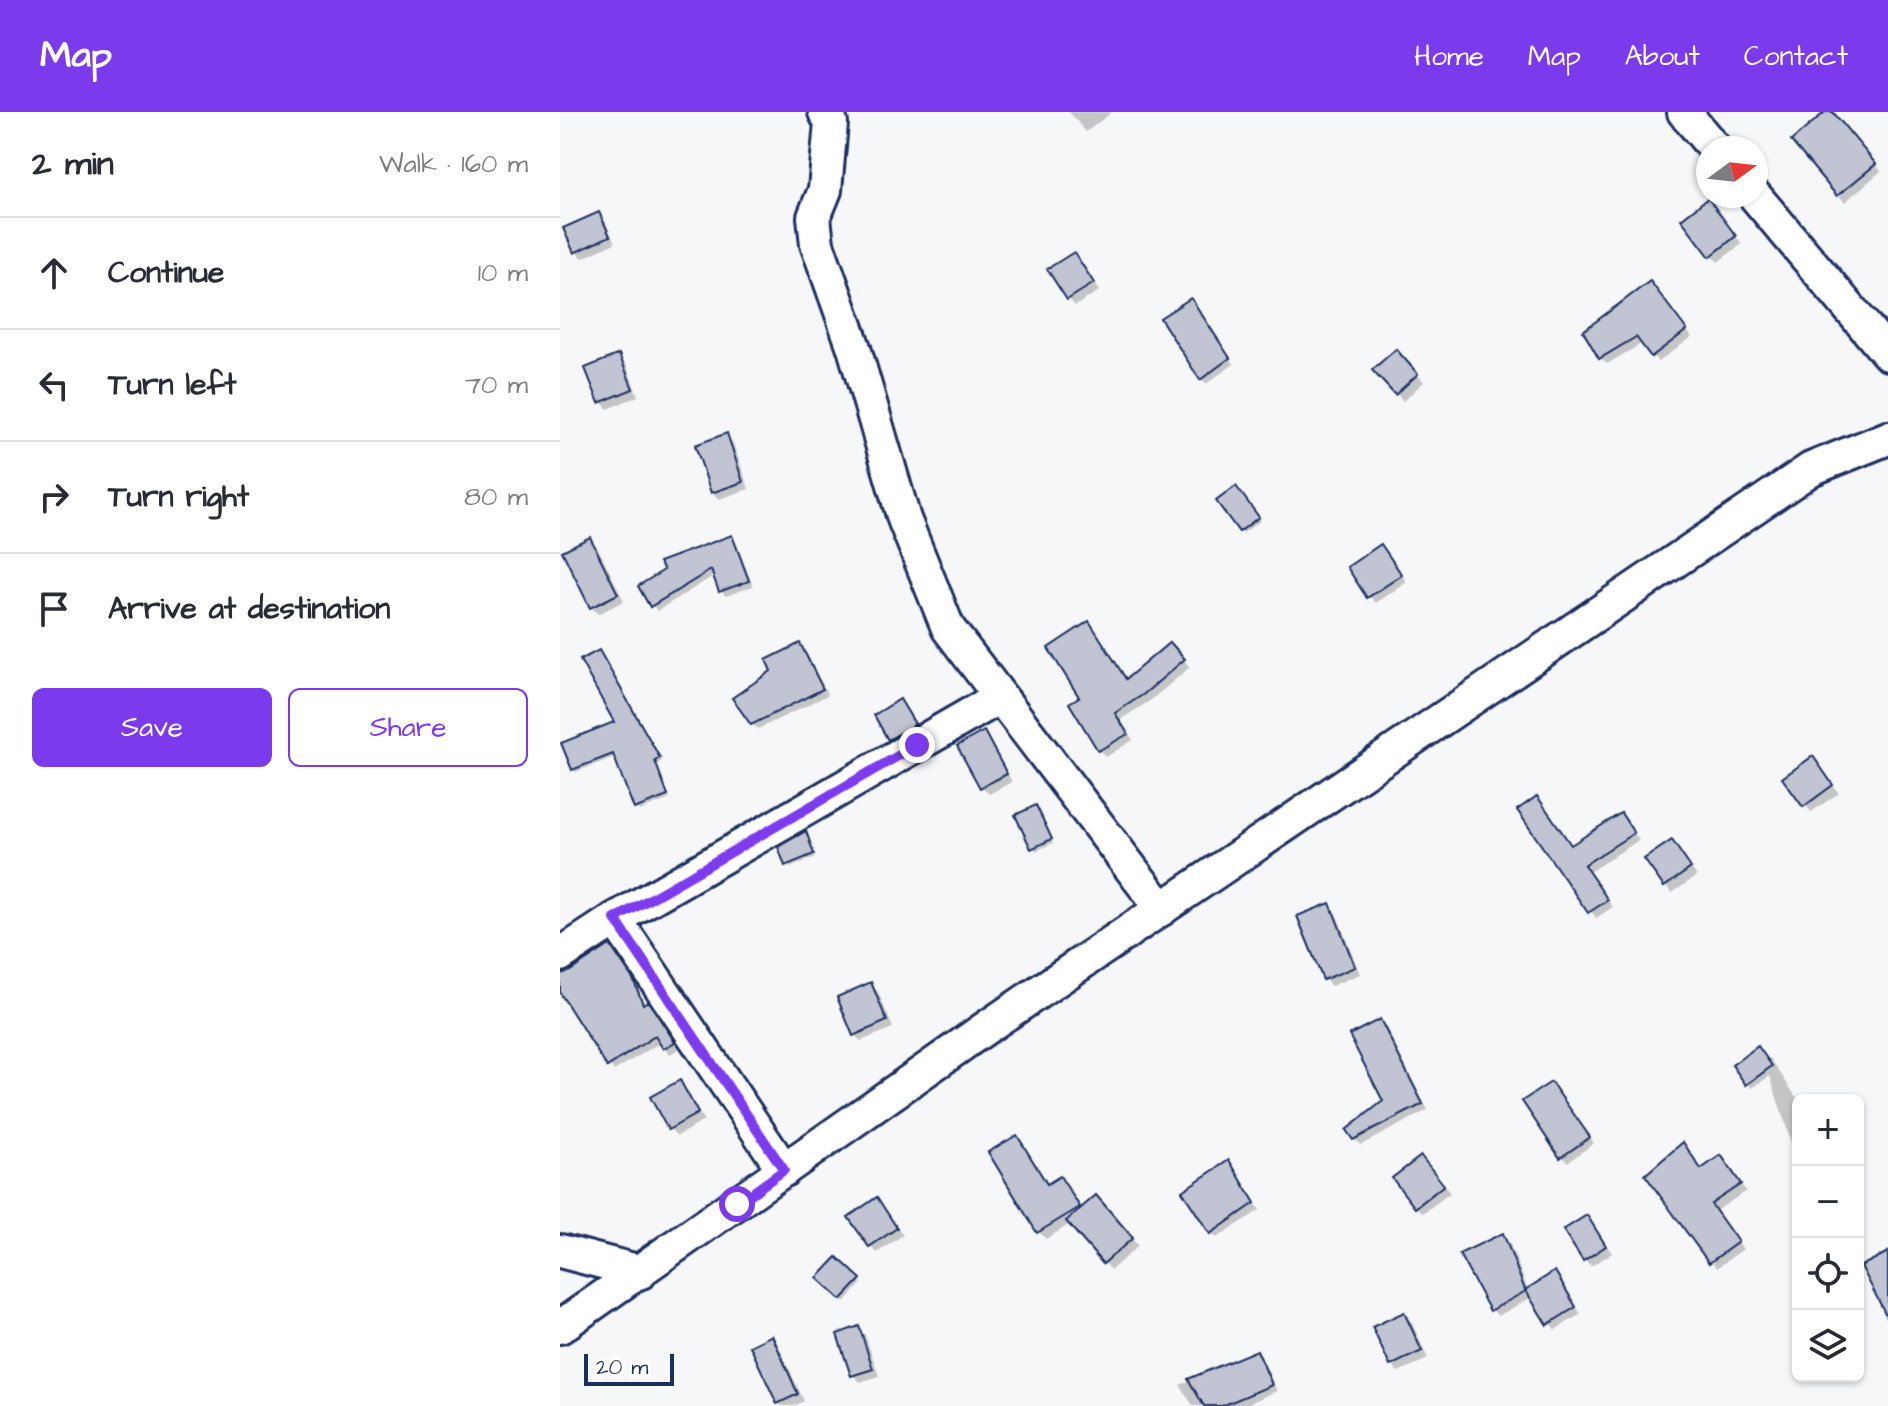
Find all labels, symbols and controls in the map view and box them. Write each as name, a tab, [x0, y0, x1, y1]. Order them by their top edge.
text: Map	[40, 30, 112, 82]
text: Home	[1414, 37, 1484, 76]
text: Map	[1528, 37, 1581, 76]
text: About	[1625, 37, 1700, 76]
text: Contact	[1744, 37, 1848, 76]
north arrow	[1696, 136, 1768, 208]
text: 2 min	[32, 140, 114, 188]
text: Walk · 160 m	[379, 146, 528, 182]
icon: ahead	[32, 251, 76, 295]
text: Continue	[108, 252, 224, 294]
text: 10 m	[478, 255, 528, 291]
icon: left	[32, 363, 76, 407]
text: Turn left	[108, 364, 236, 406]
text: 70 m	[465, 367, 528, 403]
icon: right	[32, 475, 76, 519]
text: Turn right	[108, 476, 249, 518]
text: 80 m	[464, 479, 528, 515]
icon: arrive	[32, 587, 76, 631]
text: Arrive at destination	[108, 588, 390, 630]
button: Save	[32, 688, 272, 767]
button: Share	[288, 688, 528, 767]
route end	[899, 727, 935, 763]
map controls	[1792, 1094, 1864, 1382]
button: +	[1792, 1094, 1864, 1166]
button: −	[1792, 1166, 1864, 1238]
route start	[719, 1186, 755, 1222]
button: locate	[1792, 1238, 1864, 1310]
button: layers	[1792, 1310, 1864, 1382]
scale bar	[584, 1350, 674, 1386]
text: 20 m	[596, 1352, 648, 1383]

